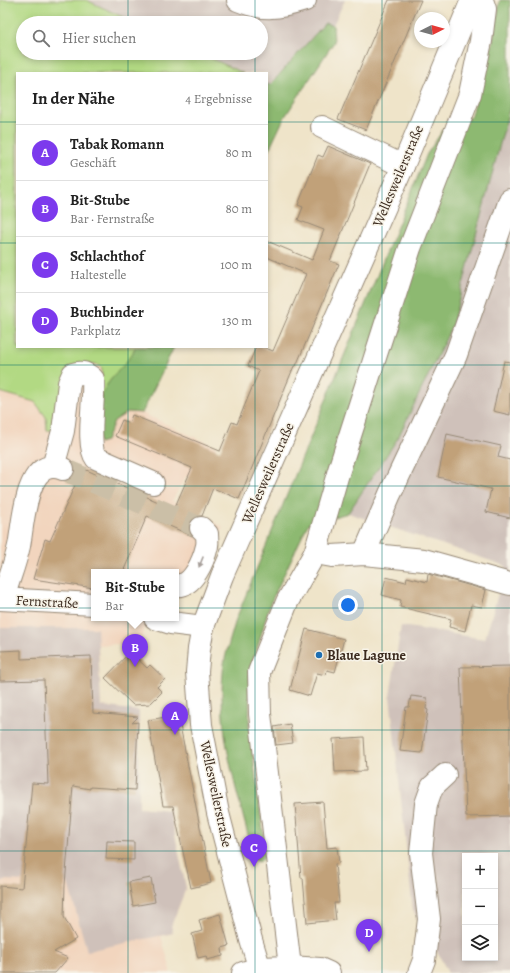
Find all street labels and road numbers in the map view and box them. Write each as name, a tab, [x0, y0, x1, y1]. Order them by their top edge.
street label: Wellesweilerstraße	[368, 122, 428, 231]
street label: Wellesweilerstraße	[237, 420, 299, 527]
street label: Fernstraße	[15, 591, 79, 613]
street label: Wellesweilerstraße	[195, 738, 237, 849]

